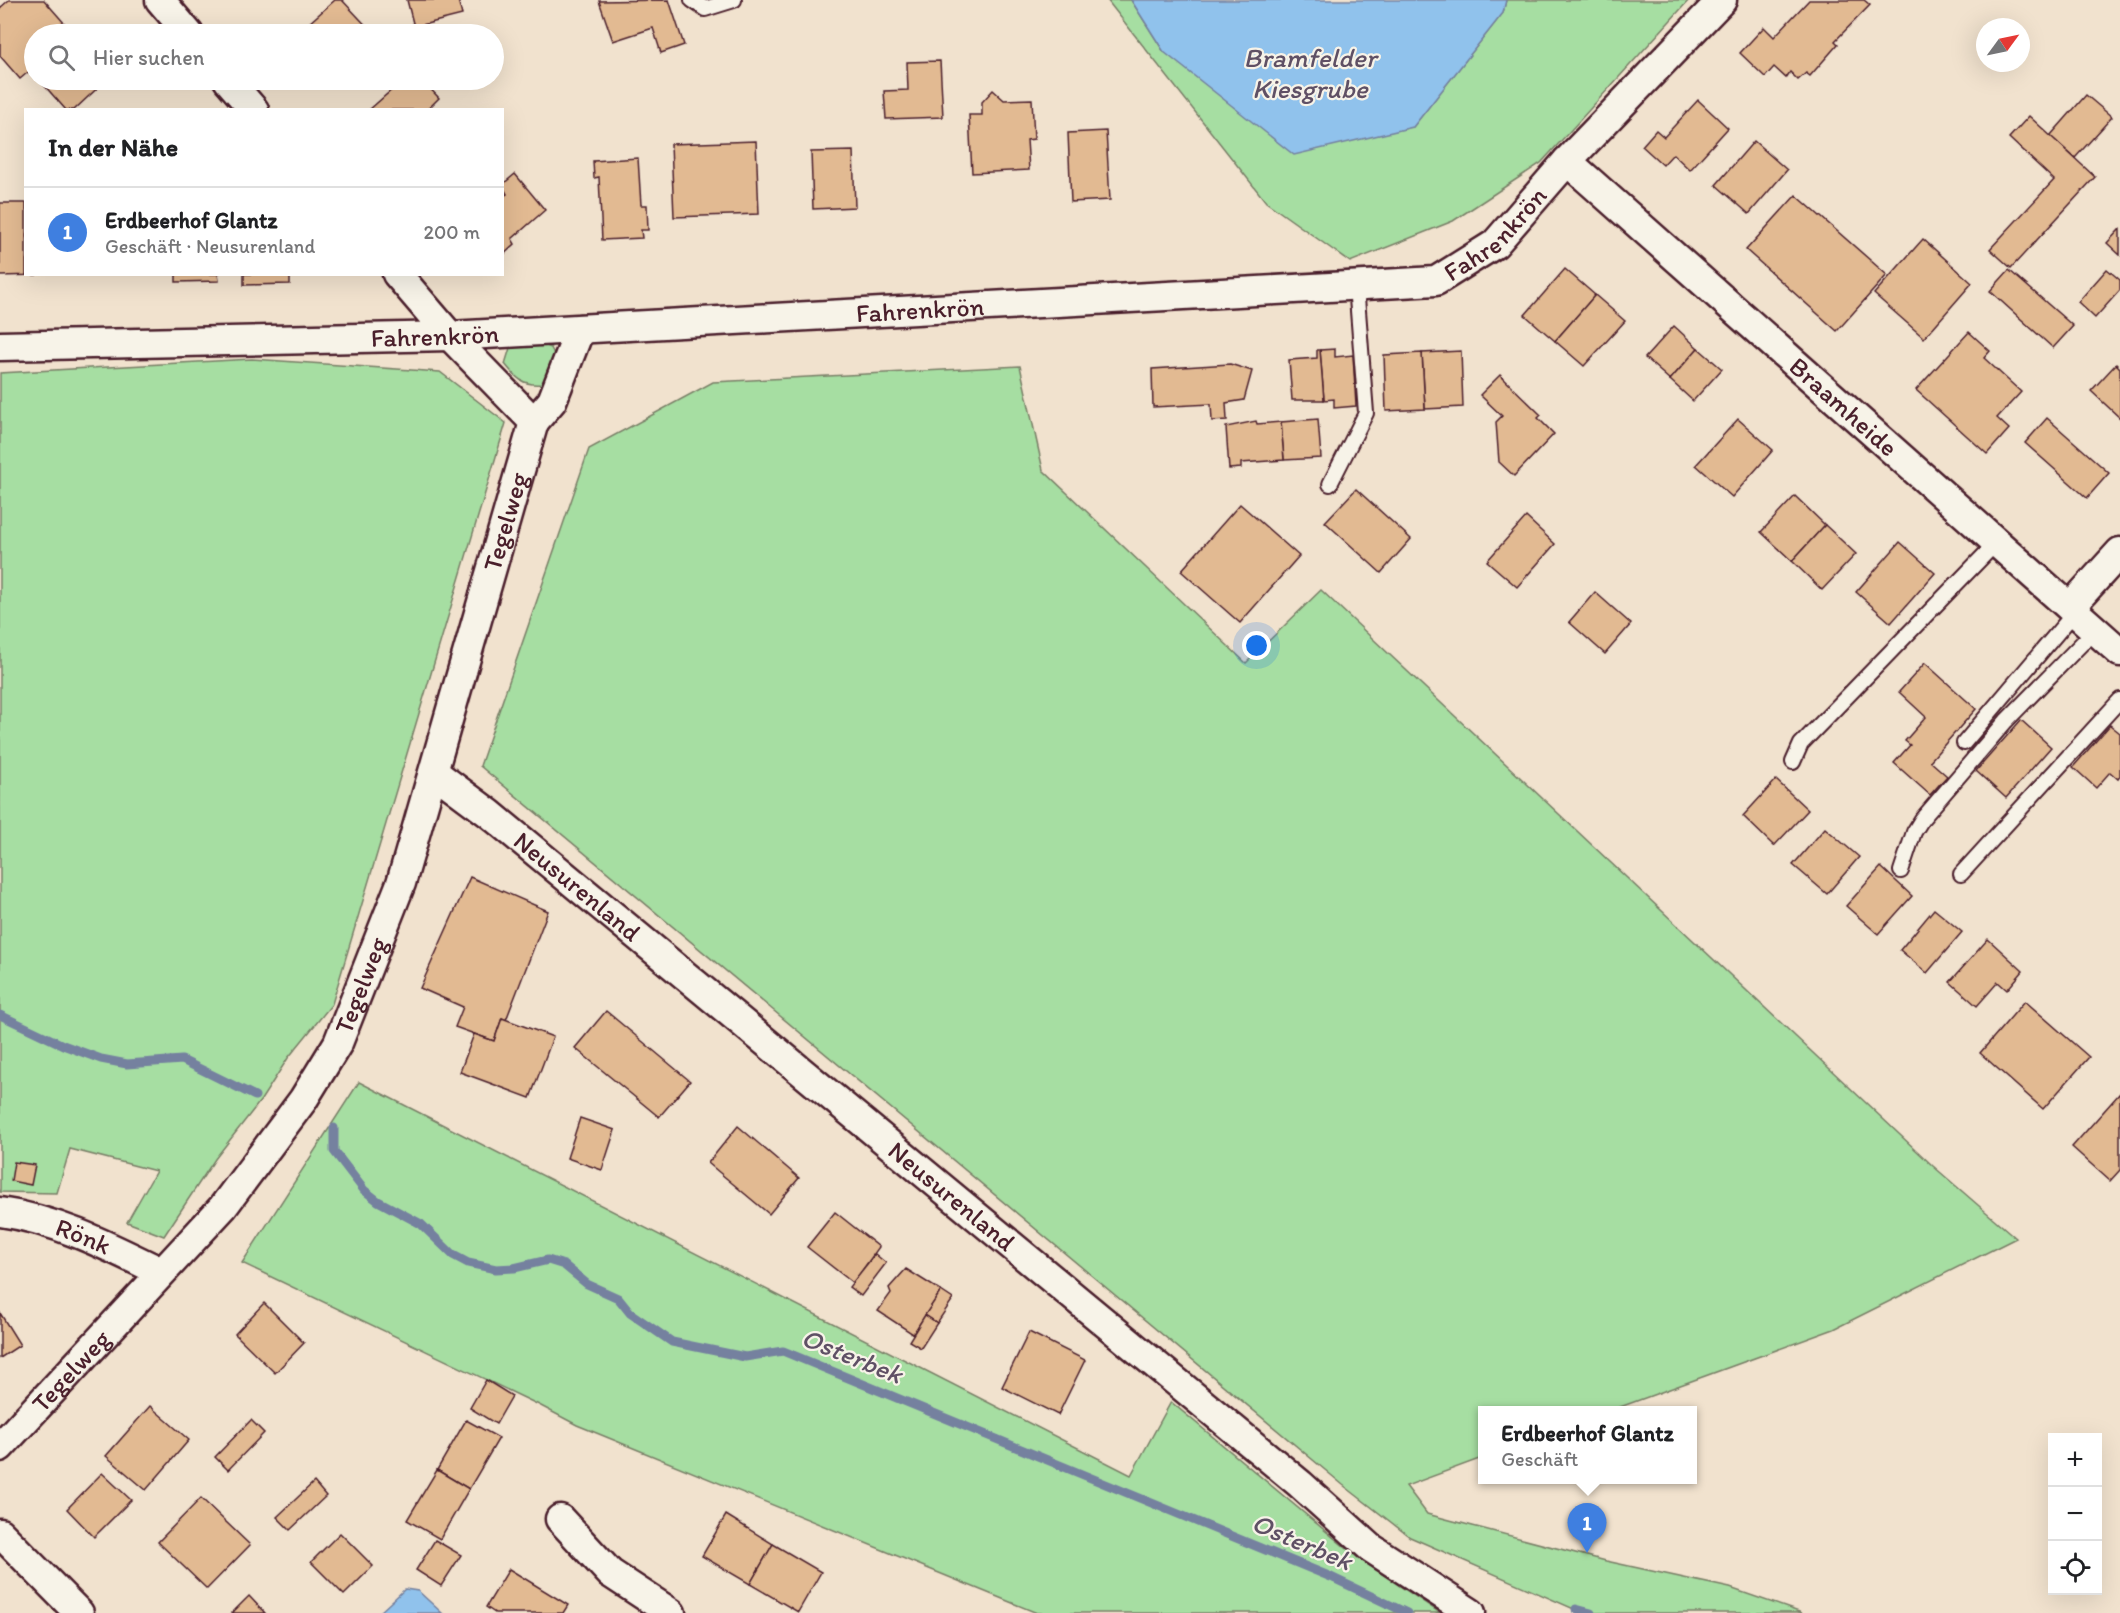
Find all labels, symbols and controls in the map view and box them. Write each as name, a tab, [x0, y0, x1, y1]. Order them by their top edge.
north arrow	[1976, 18, 2030, 72]
search box	[24, 24, 504, 90]
icon: search	[45, 41, 78, 74]
water label: Bramfelder Kiesgrube	[1244, 41, 1380, 105]
text: Hier suchen	[93, 44, 204, 71]
text: In der Nähe	[48, 131, 178, 163]
street label: Fahrenkrön	[1438, 180, 1554, 288]
text: Erdbeerhof Glantz	[105, 207, 278, 234]
text: 1	[63, 220, 72, 244]
text: 200 m	[424, 220, 480, 244]
text: Geschäft · Neusurenland	[105, 234, 315, 258]
street label: Fahrenkrön	[855, 290, 985, 329]
street label: Fahrenkrön	[370, 317, 500, 354]
street label: Braamheide	[1783, 350, 1904, 463]
street label: Tegelweg	[476, 468, 535, 575]
your location	[1242, 631, 1271, 660]
street label: Neusurenland	[507, 824, 647, 948]
street label: Tegelweg	[327, 932, 394, 1038]
street label: Neusurenland	[882, 1134, 1022, 1258]
street label: Rönk	[51, 1211, 116, 1262]
water label: Osterbek	[797, 1320, 910, 1392]
street label: Tegelweg	[25, 1322, 117, 1419]
popup	[1478, 1406, 1697, 1484]
text: Erdbeerhof Glantz	[1501, 1420, 1674, 1447]
map controls	[2048, 1433, 2102, 1595]
button: +	[2048, 1433, 2102, 1487]
text: Geschäft	[1501, 1447, 1578, 1471]
button: −	[2048, 1487, 2102, 1541]
pin: 1	[1568, 1504, 1606, 1553]
water label: Osterbek	[1247, 1506, 1359, 1578]
button: locate	[2048, 1541, 2102, 1595]

